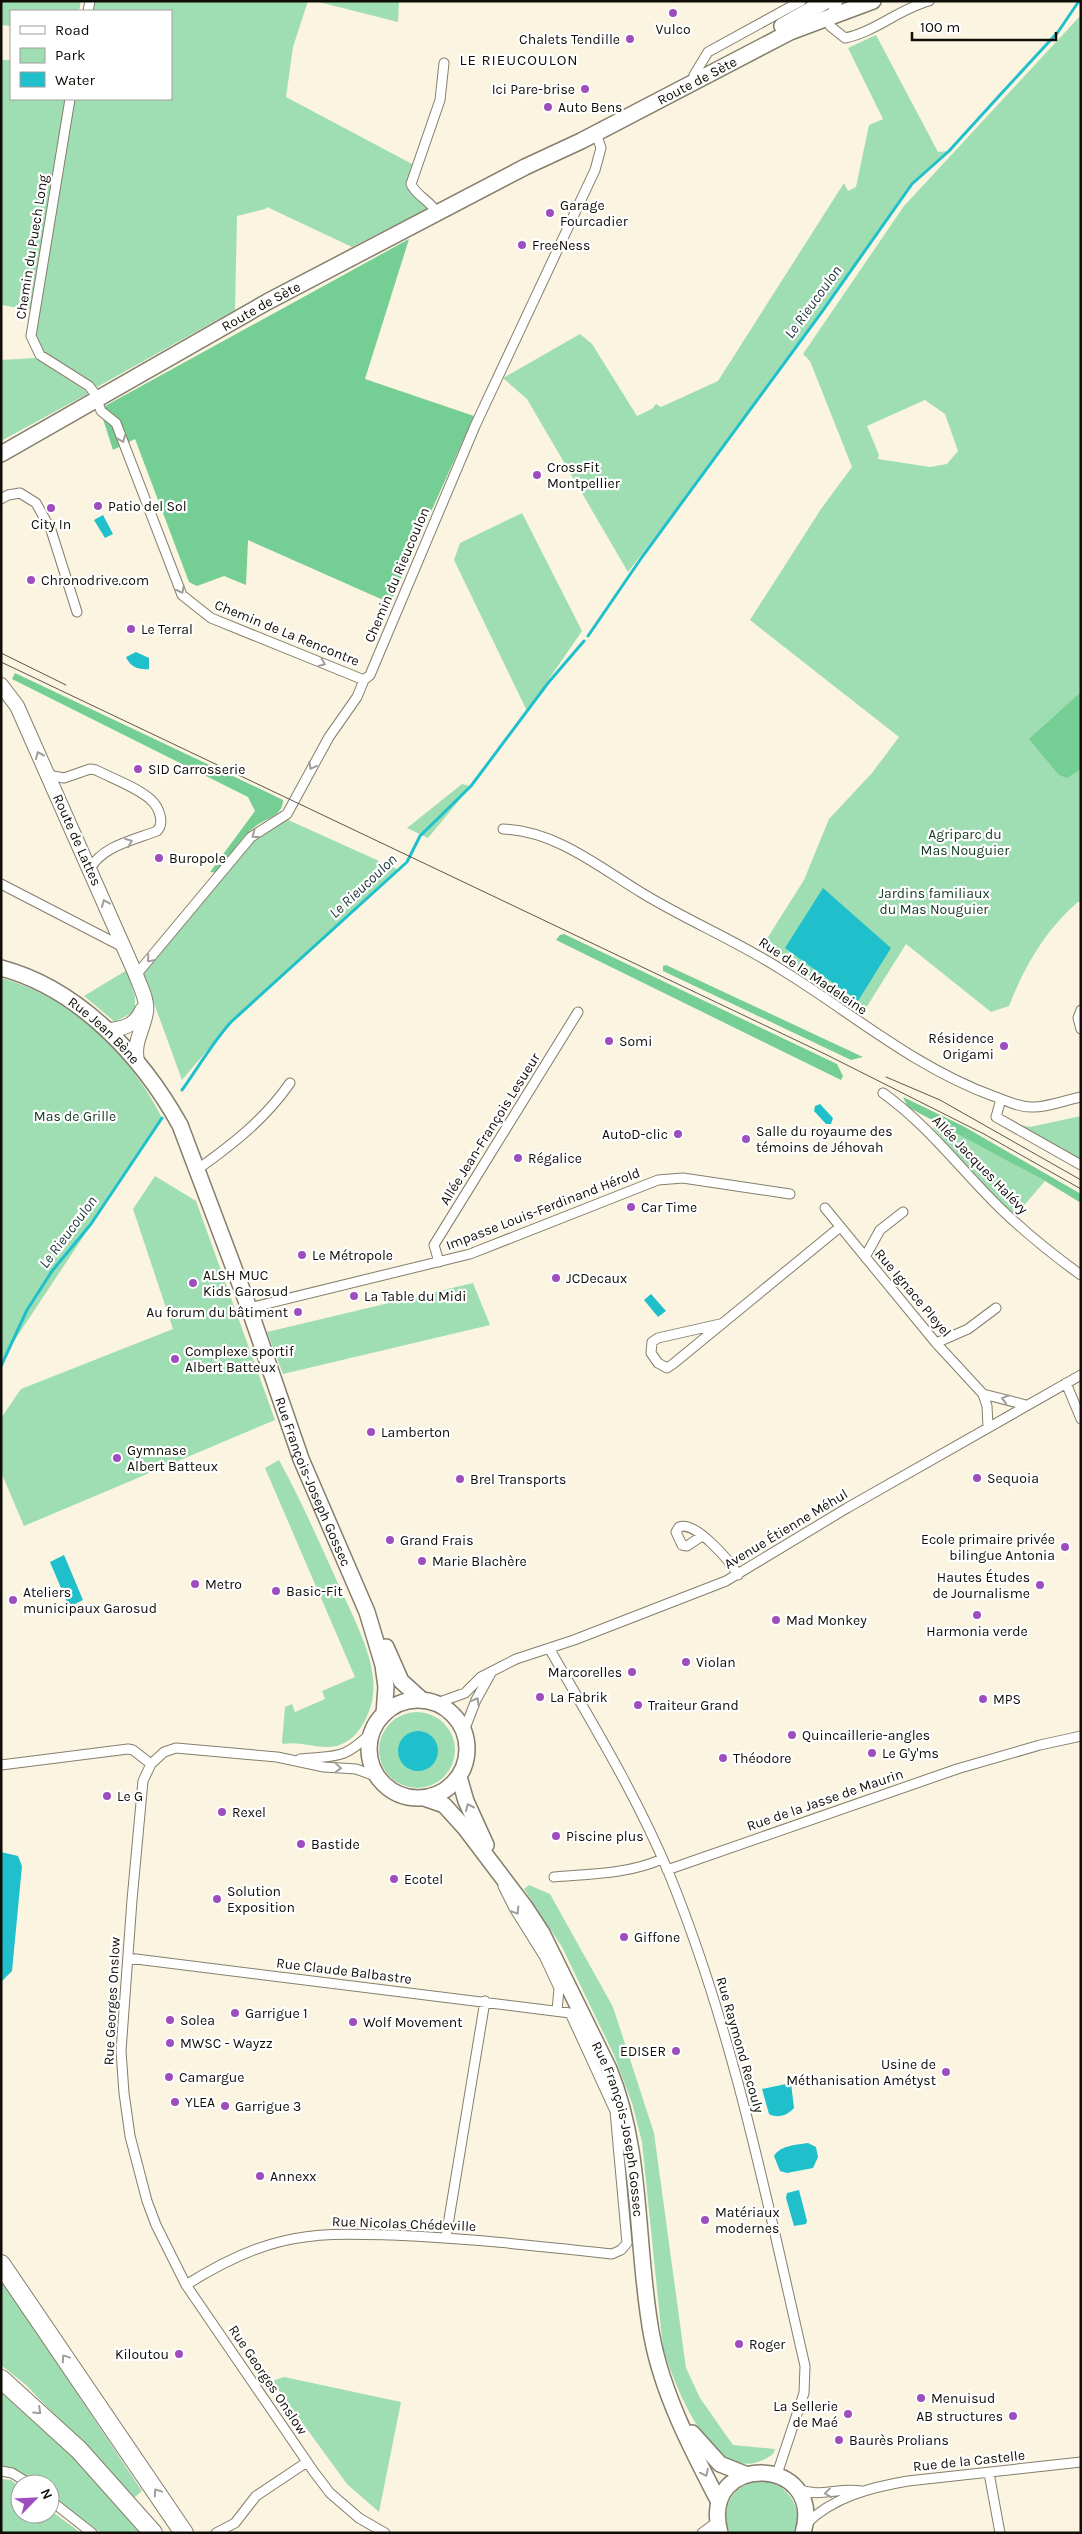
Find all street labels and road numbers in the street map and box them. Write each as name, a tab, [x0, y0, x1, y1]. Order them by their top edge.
street label: Route de Sète	[654, 53, 740, 108]
street label: Chemin du Puech Long	[12, 173, 52, 321]
street label: Route de Sète	[218, 278, 303, 335]
street label: Chemin du Rieucoulon	[361, 505, 433, 645]
street label: Chemin de La Rencontre	[212, 596, 362, 670]
street label: Route de Lattes	[49, 791, 105, 889]
street label: Rue de la Madeleine	[755, 933, 871, 1019]
street label: Rue Jean Bène	[65, 993, 143, 1067]
street label: Allée Jean-François Lesueur	[436, 1049, 544, 1208]
street label: Allée Jacques Halévy	[929, 1112, 1032, 1218]
street label: Impasse Louis-Ferdinand Hérold	[444, 1164, 642, 1254]
street label: Rue Ignace Pleyel	[871, 1245, 955, 1341]
street label: Rue François-Joseph Gossec	[272, 1395, 355, 1569]
street label: Avenue Étienne Méhul	[721, 1484, 851, 1573]
street label: Rue de la Jasse de Maurin	[744, 1765, 906, 1835]
street label: Rue Georges Onslow	[100, 1936, 124, 2066]
street label: Rue Claude Balbastre	[275, 1954, 413, 1988]
street label: Rue Raymond Recouly	[712, 1975, 768, 2115]
street label: Rue François-Joseph Gossec	[588, 2039, 647, 2218]
street label: Rue Nicolas Chédeville	[332, 2213, 476, 2235]
street label: Rue Georges Onslow	[225, 2322, 311, 2438]
street label: Rue de la Castelle	[912, 2447, 1026, 2475]

